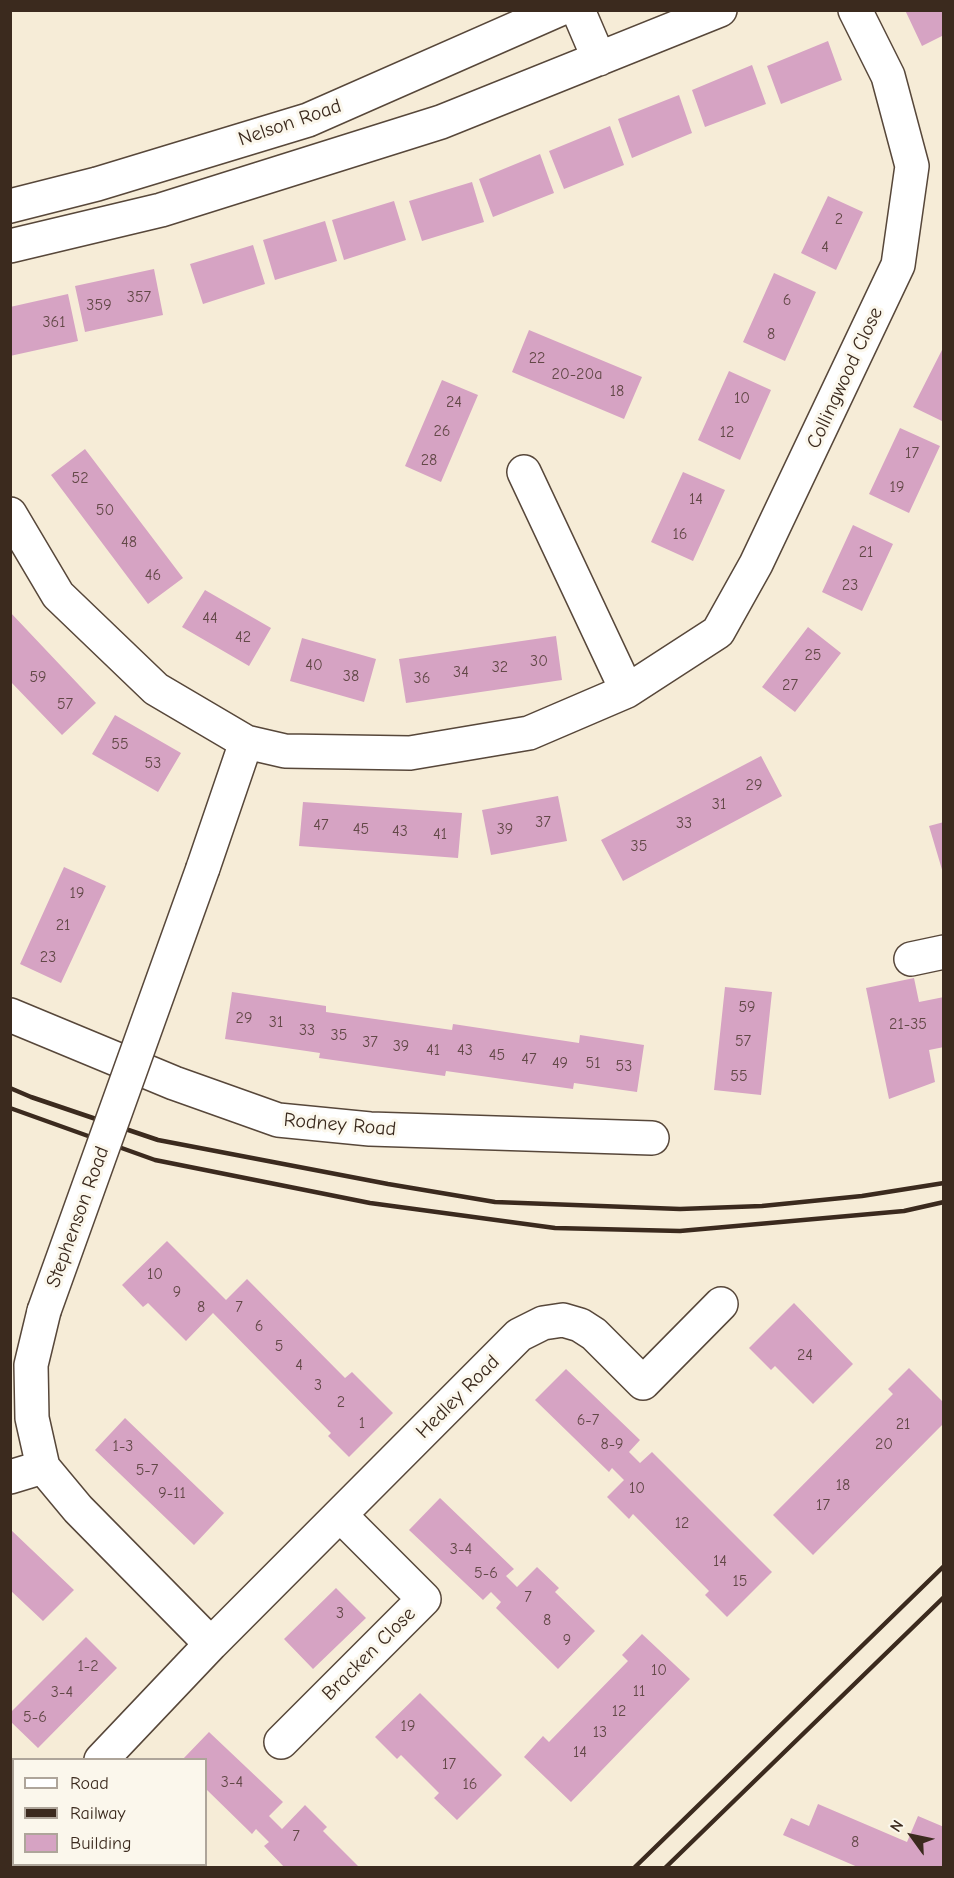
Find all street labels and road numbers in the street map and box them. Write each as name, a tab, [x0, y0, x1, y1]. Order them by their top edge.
street label: Nelson Road	[235, 94, 345, 152]
street label: Collingwood Close	[802, 303, 888, 453]
street label: Rodney Road	[283, 1108, 397, 1142]
street label: Stephenson Road	[41, 1143, 115, 1291]
street label: Hedley Road	[411, 1350, 505, 1444]
street label: Bracken Close	[317, 1602, 421, 1706]

